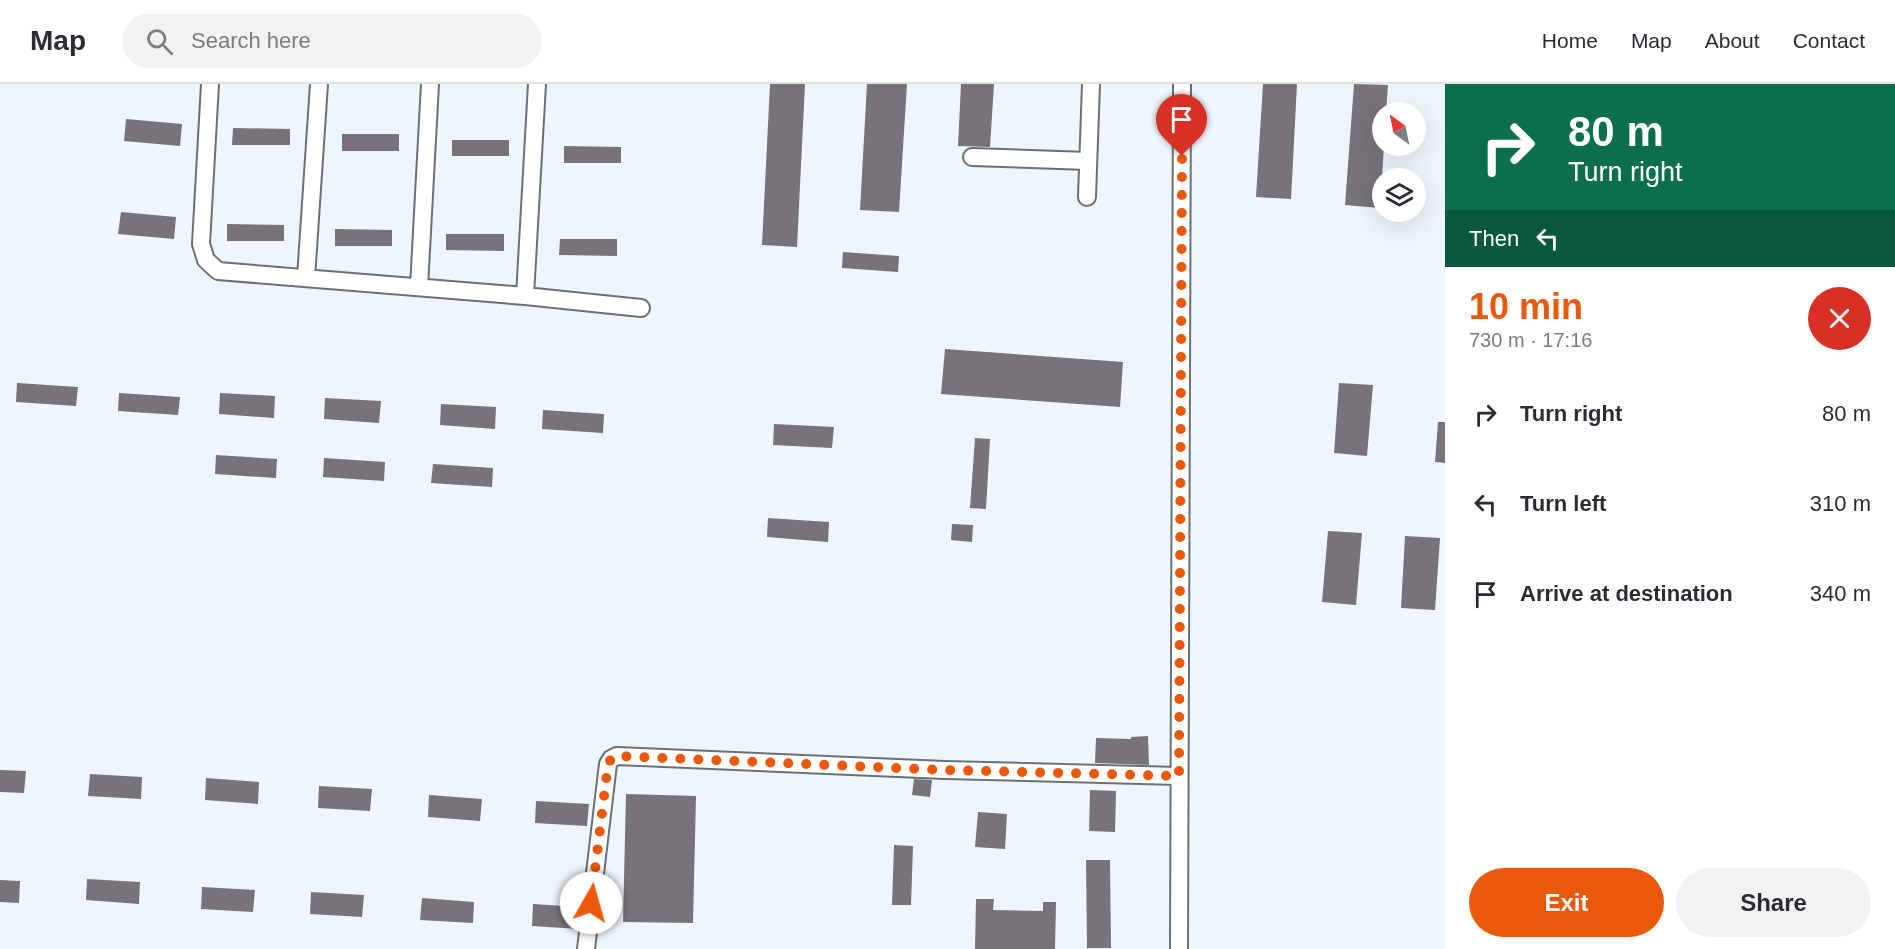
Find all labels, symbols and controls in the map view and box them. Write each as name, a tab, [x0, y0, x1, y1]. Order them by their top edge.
search box	[122, 14, 542, 68]
text: Map	[30, 25, 86, 56]
icon: search	[143, 25, 176, 58]
text: Search here	[191, 28, 311, 53]
text: Home	[1542, 29, 1598, 52]
text: Map	[1631, 29, 1672, 52]
text: About	[1705, 29, 1760, 52]
text: Contact	[1793, 29, 1865, 52]
pin	[1156, 94, 1207, 156]
north arrow	[1372, 102, 1426, 156]
map controls	[1372, 102, 1426, 222]
icon: arrive	[1165, 103, 1198, 136]
icon: right	[1469, 108, 1547, 186]
text: 80 m	[1568, 108, 1664, 155]
text: Turn right	[1568, 157, 1683, 187]
button: layers	[1372, 168, 1426, 222]
icon: left	[1531, 222, 1564, 255]
text: Then	[1469, 226, 1519, 251]
text: 10 min	[1469, 286, 1583, 327]
button: close	[1808, 287, 1871, 350]
text: 730 m · 17:16	[1469, 329, 1592, 351]
icon: right	[1469, 398, 1502, 431]
text: Turn right	[1520, 401, 1622, 426]
text: 80 m	[1822, 401, 1871, 426]
icon: left	[1469, 488, 1502, 521]
text: Turn left	[1520, 491, 1606, 516]
text: 310 m	[1810, 491, 1871, 516]
icon: arrive	[1469, 578, 1502, 611]
text: Arrive at destination	[1520, 581, 1733, 606]
text: 340 m	[1810, 581, 1871, 606]
button: Exit	[1469, 868, 1664, 937]
button: Share	[1676, 868, 1871, 937]
position arrow	[559, 871, 623, 935]

